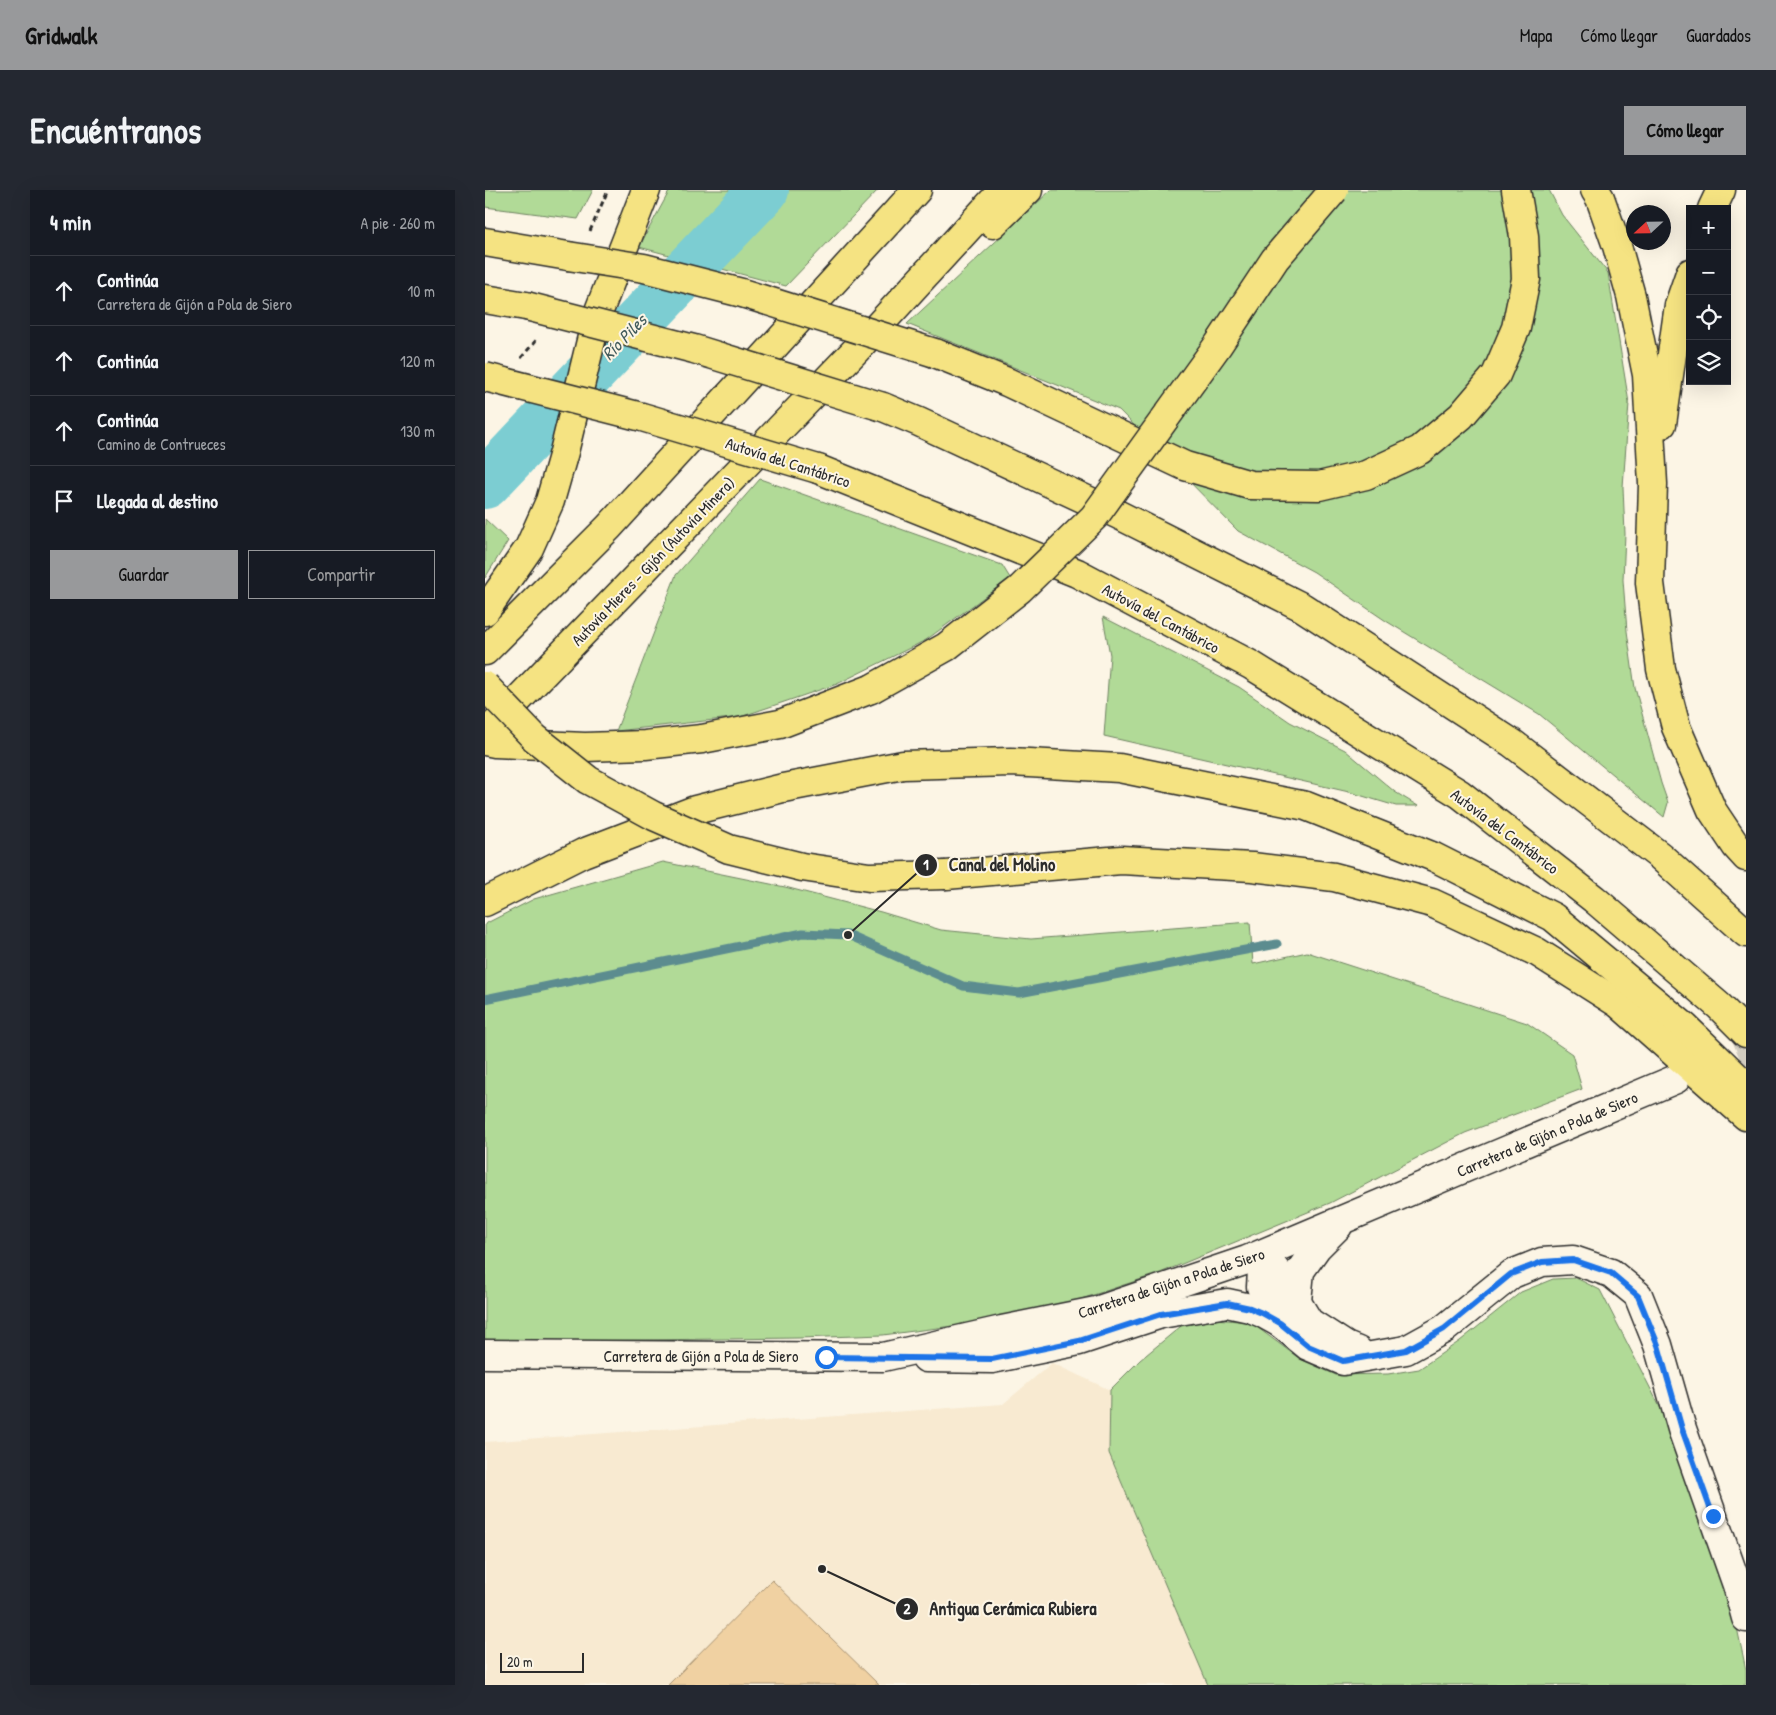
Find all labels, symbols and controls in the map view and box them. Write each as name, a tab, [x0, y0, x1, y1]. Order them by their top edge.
text: Gridwalk	[25, 19, 97, 51]
text: Mapa	[1520, 23, 1552, 48]
text: Cómo llegar	[1580, 23, 1658, 48]
text: Guardados	[1686, 23, 1751, 48]
button: Cómo llegar	[1624, 106, 1746, 155]
text: Encuéntranos	[30, 107, 201, 154]
north arrow	[1626, 205, 1671, 250]
map controls	[1686, 205, 1731, 385]
button: +	[1686, 205, 1731, 250]
text: 4 min	[50, 208, 91, 237]
text: A pie · 260 m	[361, 212, 435, 234]
button: −	[1686, 250, 1731, 295]
text: Continúa	[97, 267, 158, 293]
icon: ahead	[50, 277, 78, 305]
text: 10 m	[407, 280, 435, 302]
text: Carretera de Gijón a Pola de Siero	[97, 293, 292, 315]
button: locate	[1686, 295, 1731, 340]
water label: Río Piles	[596, 307, 654, 366]
button: layers	[1686, 340, 1731, 385]
icon: ahead	[50, 347, 78, 375]
text: Continúa	[97, 348, 158, 374]
text: 120 m	[400, 350, 435, 372]
text: Continúa	[97, 407, 158, 433]
icon: ahead	[50, 417, 78, 445]
text: 130 m	[400, 420, 435, 442]
street label: Autovía del Cantábrico	[723, 432, 854, 493]
text: Camino de Contrueces	[97, 433, 226, 455]
street label: Autovía Mieres - Gijón (Autovía Minera)	[566, 472, 740, 650]
icon: arrive	[50, 487, 78, 515]
text: Llegada al destino	[97, 488, 218, 514]
button: Guardar	[50, 550, 238, 599]
button: Compartir	[248, 550, 435, 599]
street label: Autovía del Cantábrico	[1099, 578, 1224, 658]
street label: Autovía del Cantábrico	[1447, 783, 1564, 879]
callout: Canal del Molino	[913, 848, 1065, 881]
text: Canal del Molino	[949, 852, 1056, 877]
text: 1	[923, 854, 929, 875]
street label: Carretera de Gijón a Pola de Siero	[1453, 1086, 1641, 1182]
street label: Carretera de Gijón a Pola de Siero	[1075, 1242, 1268, 1324]
street label: Carretera de Gijón a Pola de Siero	[604, 1345, 799, 1367]
route start	[815, 1346, 838, 1369]
route end	[1702, 1505, 1725, 1528]
callout: Antigua Cerámica Rubiera	[894, 1592, 1106, 1625]
text: Antigua Cerámica Rubiera	[930, 1596, 1097, 1622]
text: 2	[903, 1598, 911, 1619]
scale bar	[500, 1650, 584, 1673]
text: 20 m	[507, 1652, 533, 1671]

